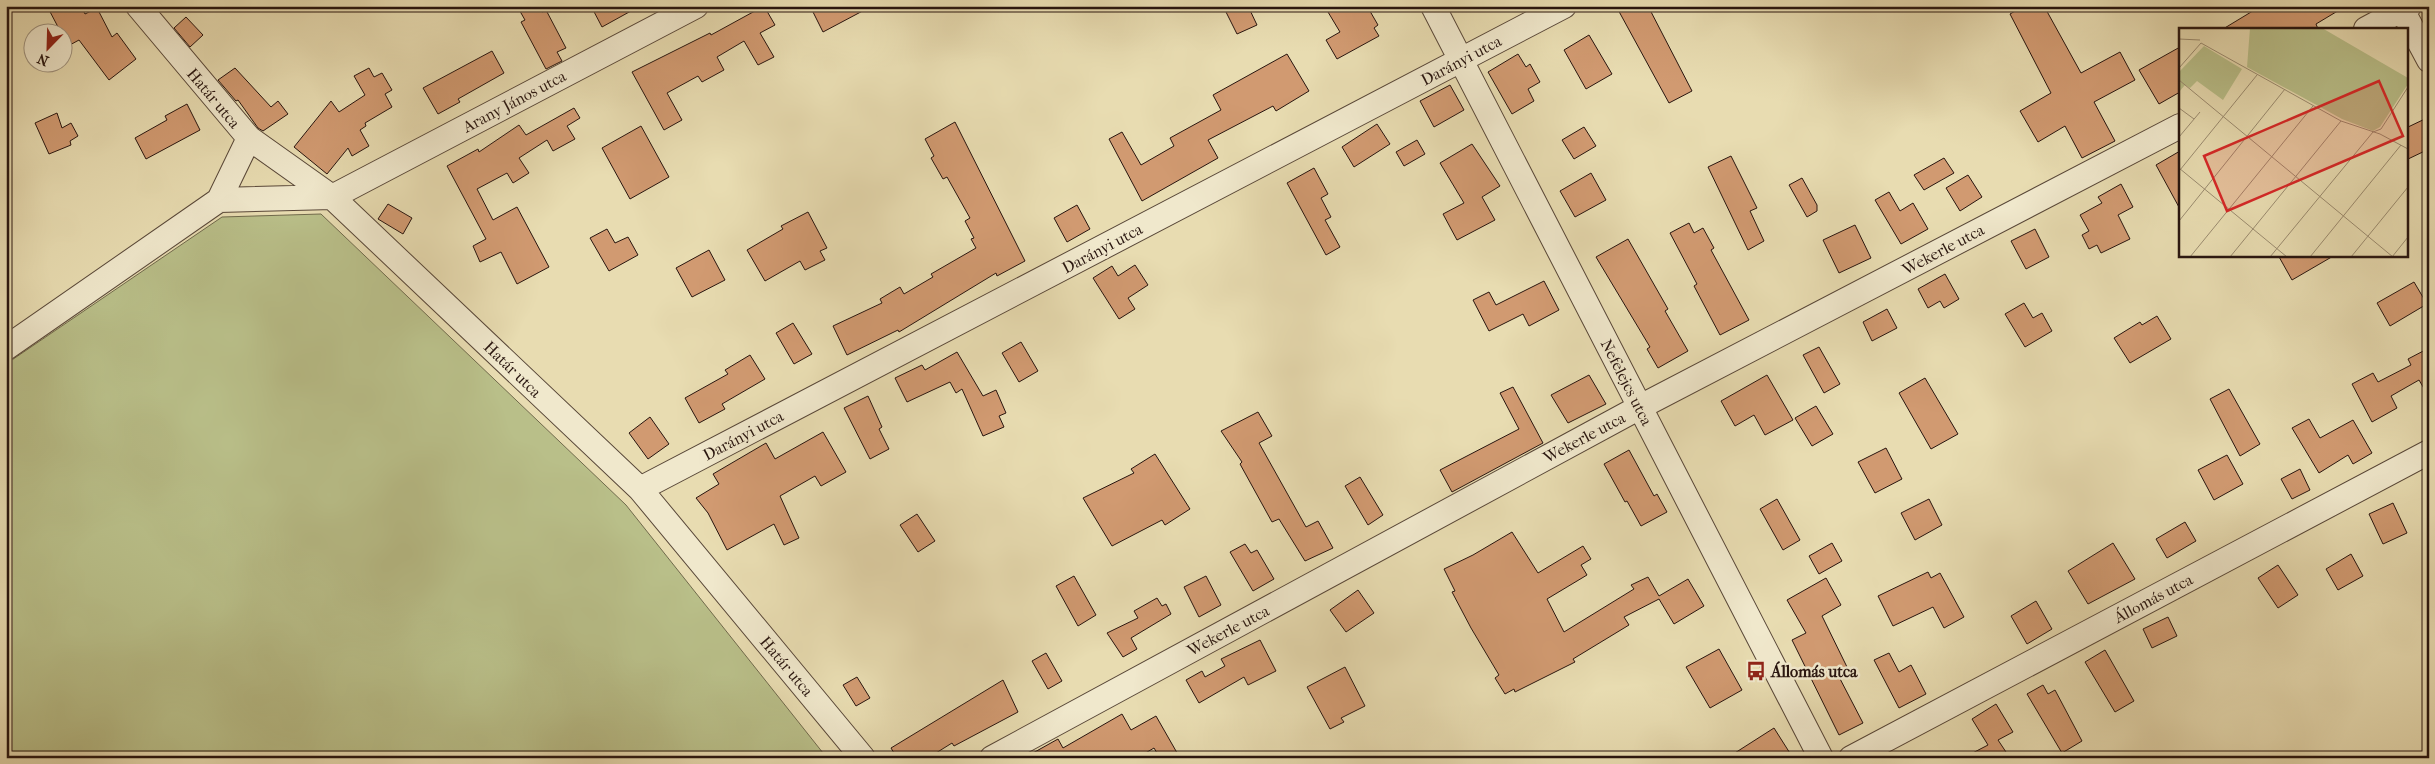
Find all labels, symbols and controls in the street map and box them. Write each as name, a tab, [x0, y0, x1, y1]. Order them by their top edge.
north arrow	[22, 22, 72, 72]
inset map	[2179, 28, 2408, 256]
street label: Darányi utca	[1418, 31, 1505, 90]
text: N	[35, 49, 51, 69]
street label: Határ utca	[183, 64, 245, 133]
street label: Arany János utca	[458, 66, 570, 137]
street label: Darányi utca	[1059, 219, 1146, 278]
street label: Wekerle utca	[1898, 220, 1988, 279]
street label: Nefelejcs utca	[1597, 336, 1657, 429]
street label: Határ utca	[480, 337, 546, 402]
street label: Darányi utca	[700, 406, 787, 465]
street label: Wekerle utca	[1539, 408, 1629, 467]
street label: Állomás utca	[2109, 569, 2196, 628]
street label: Wekerle utca	[1183, 601, 1273, 660]
street label: Határ utca	[756, 632, 818, 701]
bus stop icon: Állomás utca	[1745, 660, 1767, 682]
place label: Állomás utca	[1770, 661, 1858, 681]

